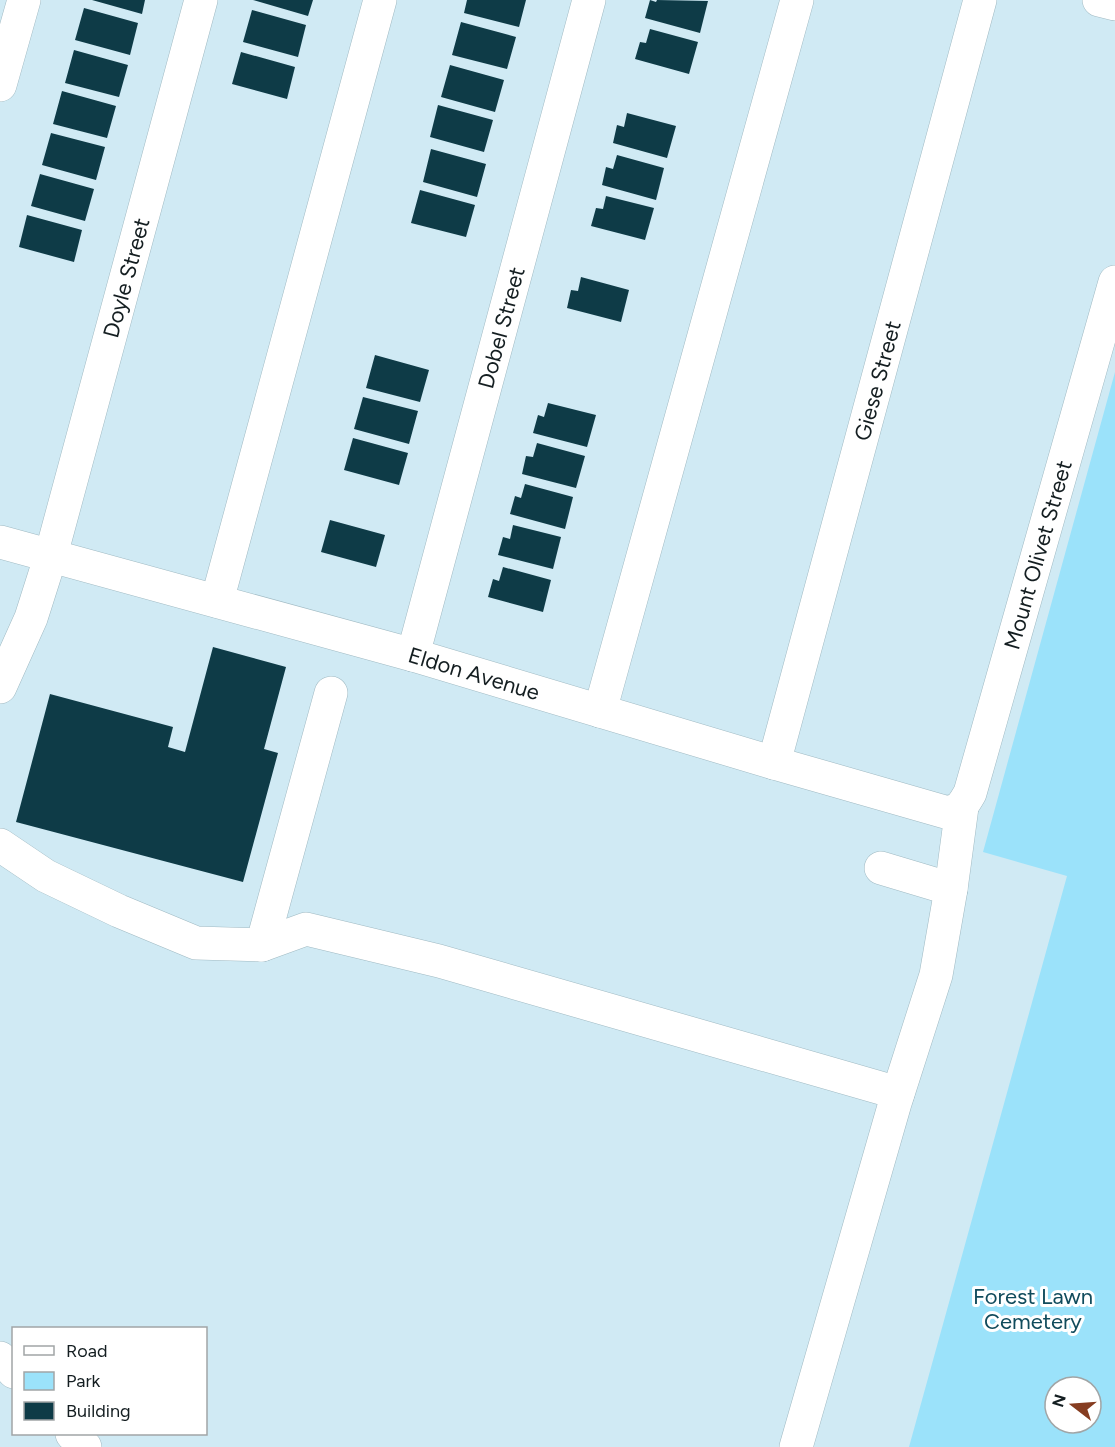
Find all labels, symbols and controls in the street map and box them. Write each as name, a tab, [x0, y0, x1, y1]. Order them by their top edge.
street label: Doyle Street	[97, 215, 156, 341]
street label: Dobel Street	[472, 264, 531, 391]
street label: Giese Street	[849, 318, 907, 444]
street label: Mount Olivet Street	[998, 457, 1078, 653]
street label: Eldon Avenue	[405, 641, 543, 706]
park label: Forest Lawn Cemetery	[973, 1283, 1093, 1335]
legend	[12, 1327, 207, 1435]
text: Road	[66, 1340, 107, 1362]
text: Park	[66, 1370, 101, 1392]
north arrow	[1043, 1375, 1103, 1435]
text: N	[1048, 1392, 1070, 1409]
text: Building	[66, 1400, 131, 1422]

